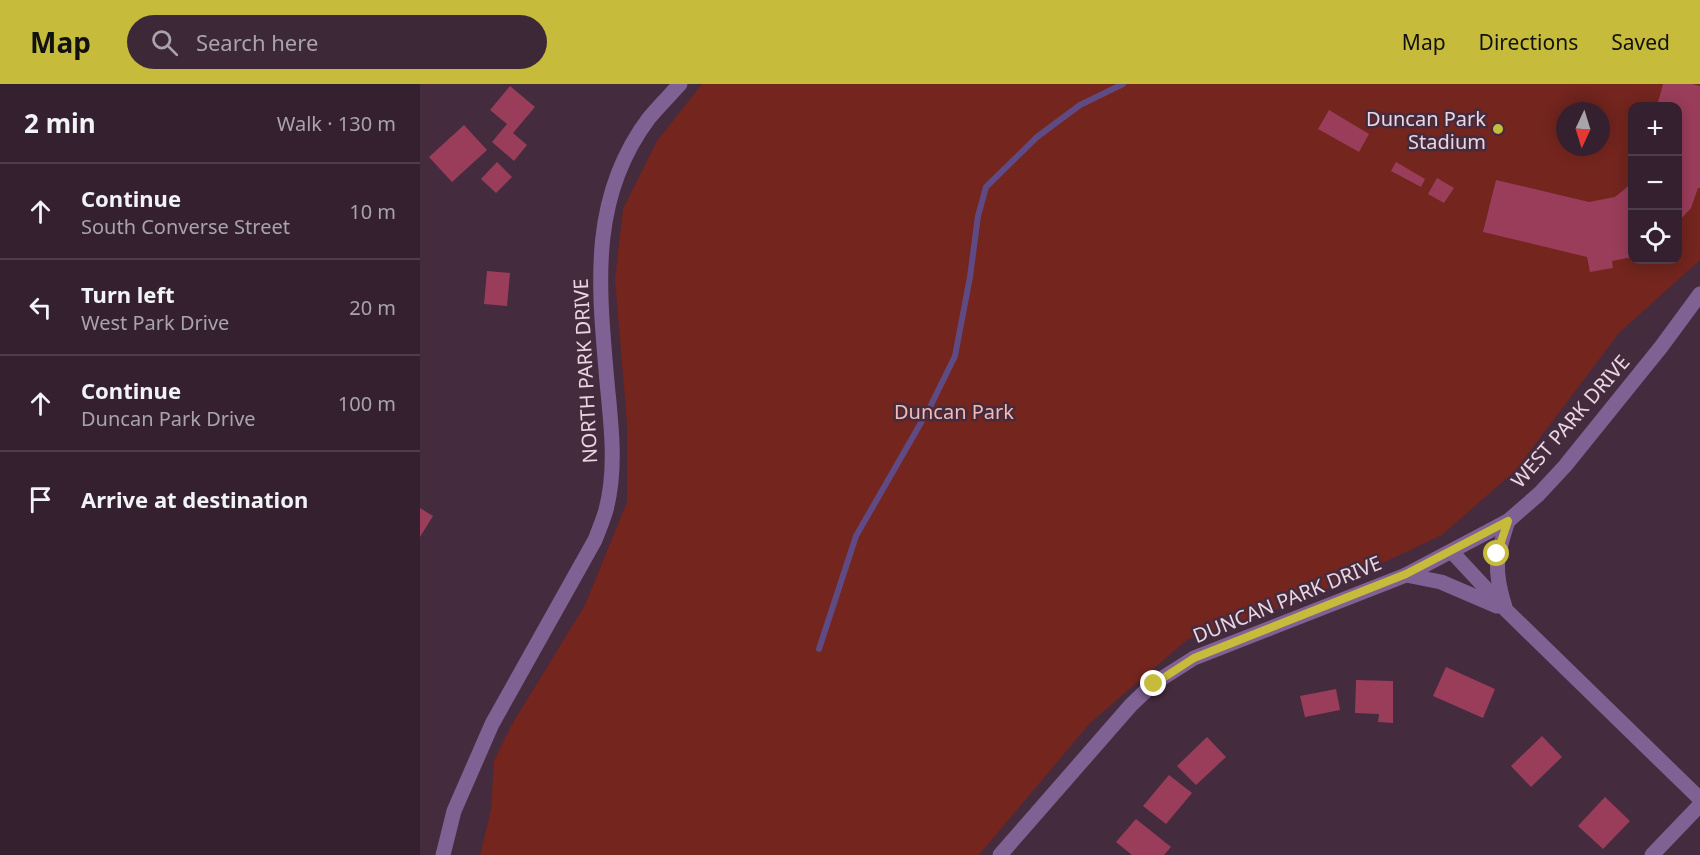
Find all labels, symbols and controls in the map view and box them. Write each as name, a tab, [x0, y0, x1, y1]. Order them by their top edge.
search box	[127, 15, 547, 69]
text: Map	[30, 23, 91, 61]
icon: search	[148, 26, 181, 59]
text: Search here	[196, 27, 318, 57]
text: Map	[1402, 28, 1446, 56]
text: Directions	[1479, 28, 1578, 56]
text: Saved	[1611, 28, 1670, 56]
north arrow	[1556, 102, 1610, 156]
map controls	[1628, 102, 1682, 264]
button: +	[1628, 102, 1682, 156]
text: 2 min	[24, 105, 96, 141]
place label: Duncan Park Stadium	[1366, 105, 1486, 155]
text: Walk · 130 m	[277, 110, 396, 137]
marker: Duncan Park Stadium	[1491, 122, 1505, 136]
button: −	[1628, 156, 1682, 210]
text: Continue	[81, 183, 181, 213]
icon: ahead	[24, 195, 57, 228]
text: 10 m	[349, 198, 396, 225]
button: locate	[1628, 210, 1682, 264]
text: South Converse Street	[81, 213, 290, 240]
street label: NORTH PARK DRIVE	[567, 278, 603, 464]
text: Turn left	[81, 279, 175, 309]
icon: left	[24, 291, 57, 324]
text: 20 m	[349, 294, 396, 321]
text: West Park Drive	[81, 309, 229, 336]
street label: WEST PARK DRIVE	[1505, 349, 1635, 493]
text: Continue	[81, 375, 181, 405]
icon: ahead	[24, 387, 57, 420]
text: 100 m	[338, 390, 396, 417]
park label: Duncan Park	[894, 398, 1014, 425]
text: Duncan Park Drive	[81, 405, 256, 432]
icon: arrive	[24, 483, 57, 516]
text: Arrive at destination	[81, 484, 308, 514]
route start	[1483, 540, 1509, 566]
street label: DUNCAN PARK DRIVE	[1189, 549, 1385, 649]
route end	[1140, 670, 1166, 696]

